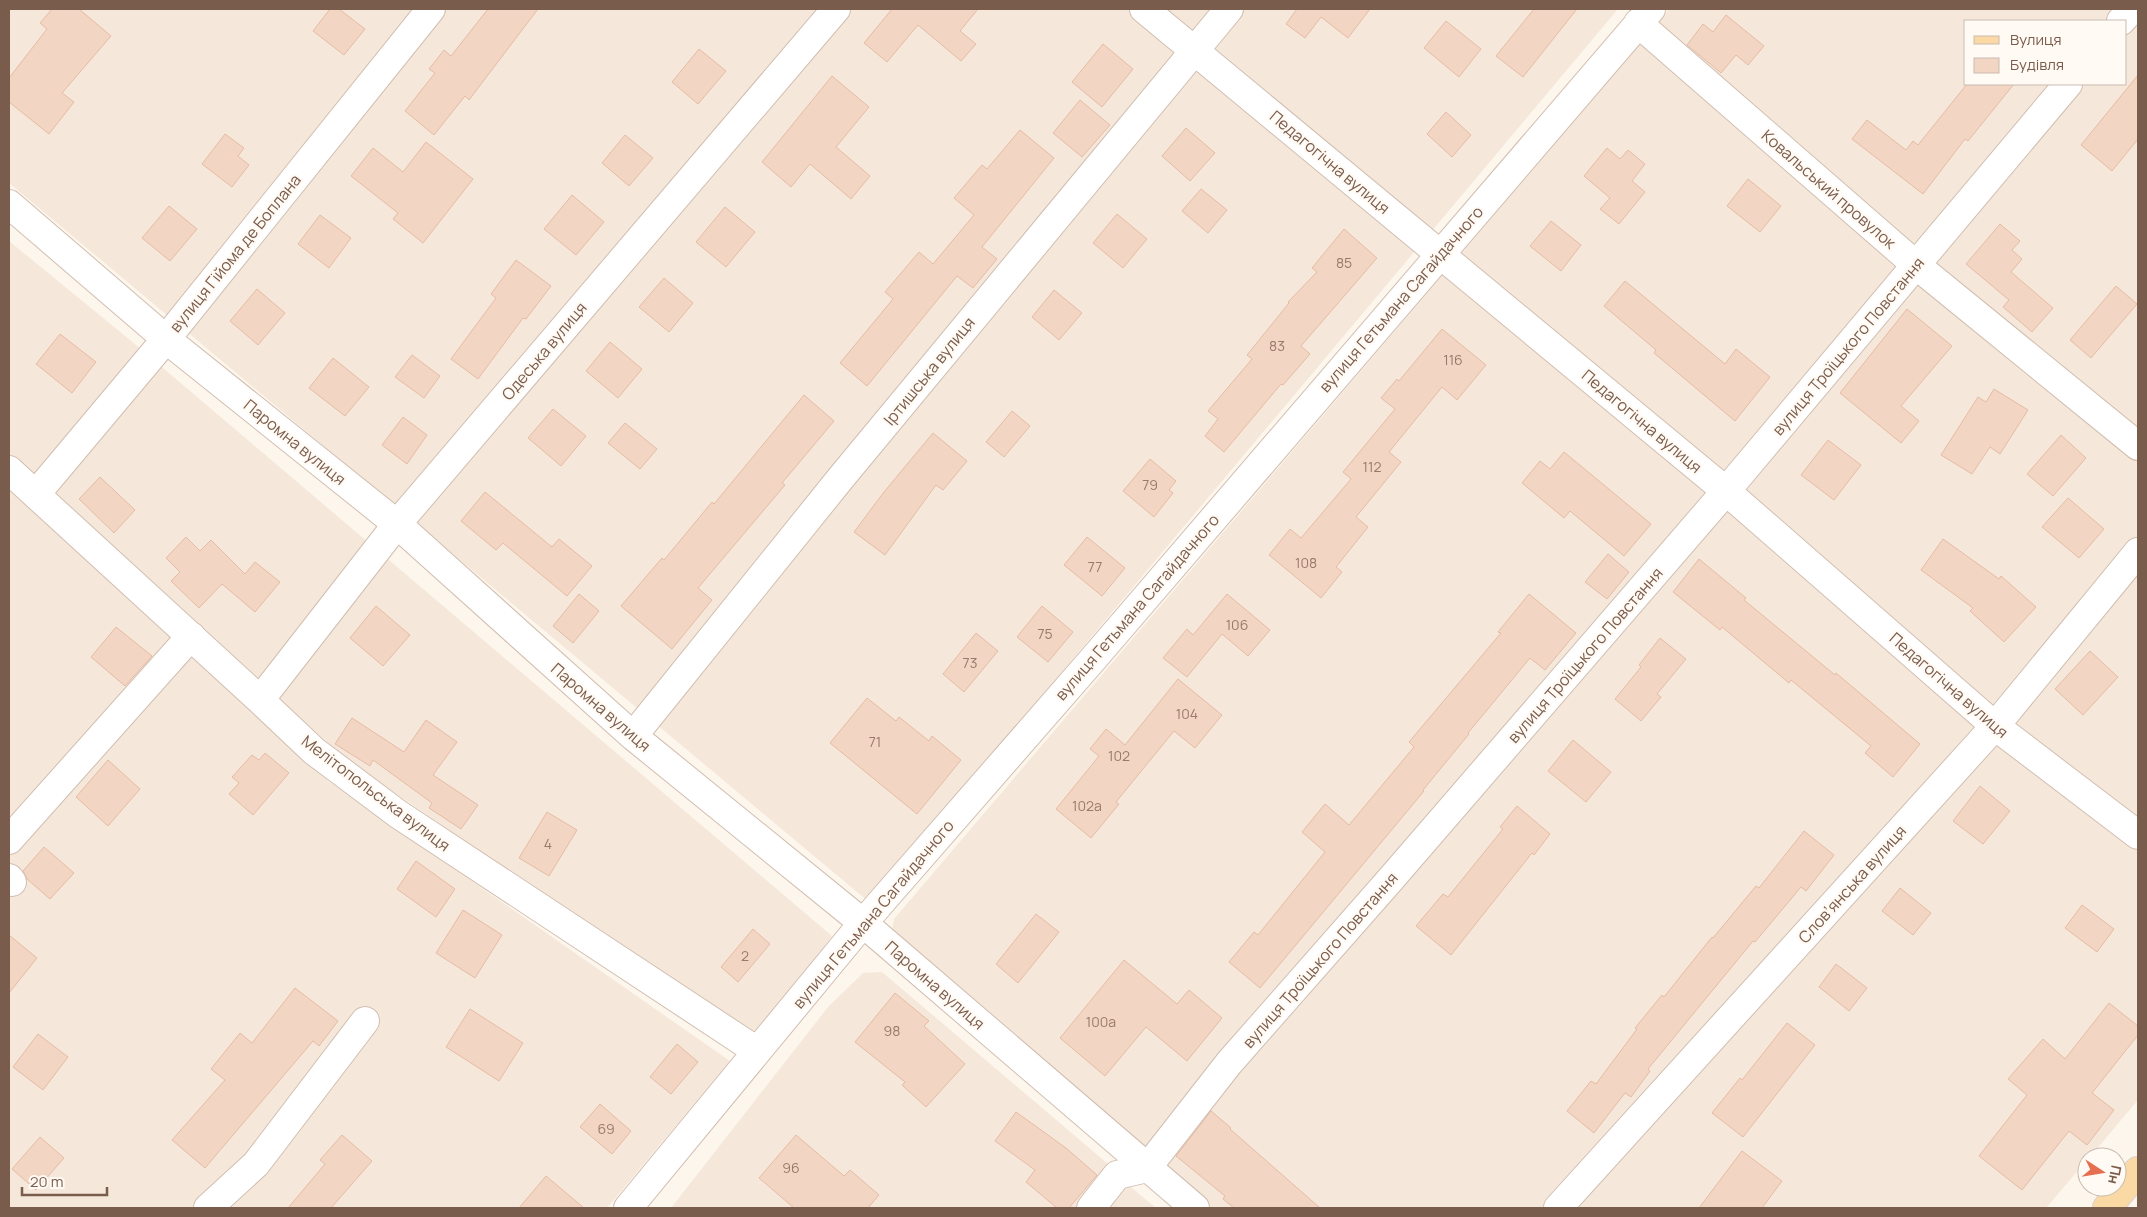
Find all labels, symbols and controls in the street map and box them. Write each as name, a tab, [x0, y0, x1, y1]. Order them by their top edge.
legend	[1964, 20, 2127, 85]
text: Вулиця	[2010, 29, 2062, 50]
text: Будівля	[2010, 54, 2064, 75]
street label: Педагогічна вулиця	[1265, 105, 1395, 219]
street label: Ковальський провулок	[1757, 124, 1902, 254]
street label: вулиця Гійома де Боплана	[164, 169, 306, 337]
street label: вулиця Гетьмана Сагайдачного	[1314, 201, 1488, 397]
street label: вулиця Троїцького Повстання	[1767, 252, 1929, 440]
house number: 85	[1336, 253, 1352, 272]
street label: Одеська вулиця	[496, 297, 592, 405]
street label: Іртишська вулиця	[878, 312, 980, 430]
house number: 83	[1269, 336, 1285, 355]
house number: 116	[1443, 350, 1463, 369]
street label: Педагогічна вулиця	[1577, 364, 1707, 478]
street label: Паромна вулиця	[239, 394, 351, 490]
house number: 112	[1363, 457, 1381, 476]
house number: 79	[1142, 475, 1158, 494]
street label: вулиця Гетьмана Сагайдачного	[1050, 509, 1224, 705]
house number: 108	[1295, 553, 1317, 572]
house number: 77	[1088, 557, 1102, 576]
street label: вулиця Троїцького Повстання	[1503, 562, 1667, 748]
house number: 106	[1226, 615, 1248, 634]
house number: 75	[1037, 624, 1053, 643]
street label: Педагогічна вулиця	[1885, 627, 2013, 743]
house number: 73	[963, 653, 977, 672]
street label: Паромна вулиця	[547, 658, 655, 756]
house number: 104	[1176, 704, 1198, 723]
street label: Мелітопольська вулиця	[297, 730, 455, 856]
house number: 71	[869, 732, 881, 751]
house number: 102	[1108, 746, 1130, 765]
house number: 102а	[1072, 796, 1102, 815]
street label: вулиця Гетьмана Сагайдачного	[787, 815, 959, 1013]
street label: Словʼянська вулиця	[1793, 820, 1911, 948]
house number: 4	[544, 834, 552, 853]
street label: вулиця Троїцького Повстання	[1238, 867, 1402, 1053]
street label: Паромна вулиця	[881, 936, 989, 1034]
house number: 2	[741, 946, 749, 965]
house number: 100а	[1086, 1012, 1116, 1031]
house number: 98	[884, 1021, 900, 1040]
house number: 69	[597, 1119, 615, 1138]
north arrow	[2077, 1147, 2127, 1197]
house number: 96	[782, 1158, 800, 1177]
scale bar	[22, 1164, 108, 1196]
text: Пн	[2104, 1164, 2126, 1186]
text: 20 m	[30, 1171, 63, 1192]

